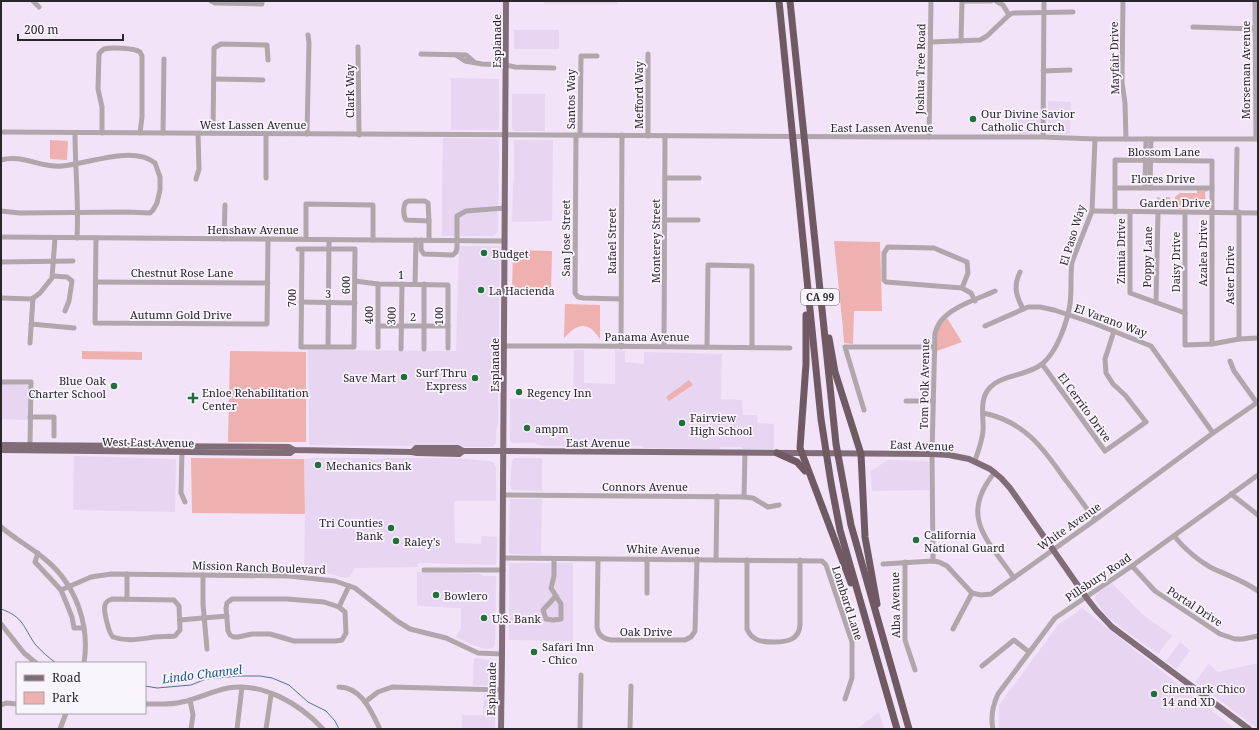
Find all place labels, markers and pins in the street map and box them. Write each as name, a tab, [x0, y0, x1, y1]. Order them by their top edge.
place label: Our Divine Savior Catholic Church	[981, 106, 1076, 134]
marker: Our Divine Savior Catholic Church	[968, 114, 978, 124]
place label: Budget	[492, 246, 529, 261]
marker: Budget	[479, 248, 489, 258]
place label: La Hacienda	[489, 283, 555, 298]
marker: La Hacienda	[476, 285, 486, 295]
place label: Surf Thru Express	[416, 365, 467, 393]
place label: Save Mart	[343, 370, 396, 385]
marker: Save Mart	[399, 372, 409, 382]
place label: Blue Oak Charter School	[29, 373, 107, 401]
marker: Surf Thru Express	[470, 373, 480, 383]
marker: Blue Oak Charter School	[109, 381, 119, 391]
place label: Enloe Rehabilitation Center	[202, 385, 309, 413]
place label: Regency Inn	[527, 385, 592, 400]
marker: Regency Inn	[514, 387, 524, 397]
marker: Enloe Rehabilitation Center	[187, 392, 199, 404]
place label: Fairview High School	[690, 410, 753, 438]
marker: Fairview High School	[677, 418, 687, 428]
place label: ampm	[535, 421, 569, 436]
marker: ampm	[522, 423, 532, 433]
place label: Mechanics Bank	[326, 458, 412, 473]
marker: Mechanics Bank	[313, 460, 323, 470]
place label: Tri Counties Bank	[319, 515, 384, 543]
marker: Tri Counties Bank	[386, 523, 396, 533]
place label: California National Guard	[924, 527, 1005, 555]
place label: Raley's	[404, 534, 440, 549]
marker: California National Guard	[911, 535, 921, 545]
marker: Raley's	[391, 536, 401, 546]
place label: Bowlero	[444, 588, 488, 603]
marker: Bowlero	[431, 590, 441, 600]
place label: U.S. Bank	[492, 611, 541, 626]
marker: U.S. Bank	[479, 613, 489, 623]
place label: Safari Inn - Chico	[542, 639, 594, 667]
marker: Safari Inn - Chico	[529, 647, 539, 657]
place label: Cinemark Chico 14 and XD	[1162, 681, 1245, 709]
marker: Cinemark Chico 14 and XD	[1149, 689, 1159, 699]

